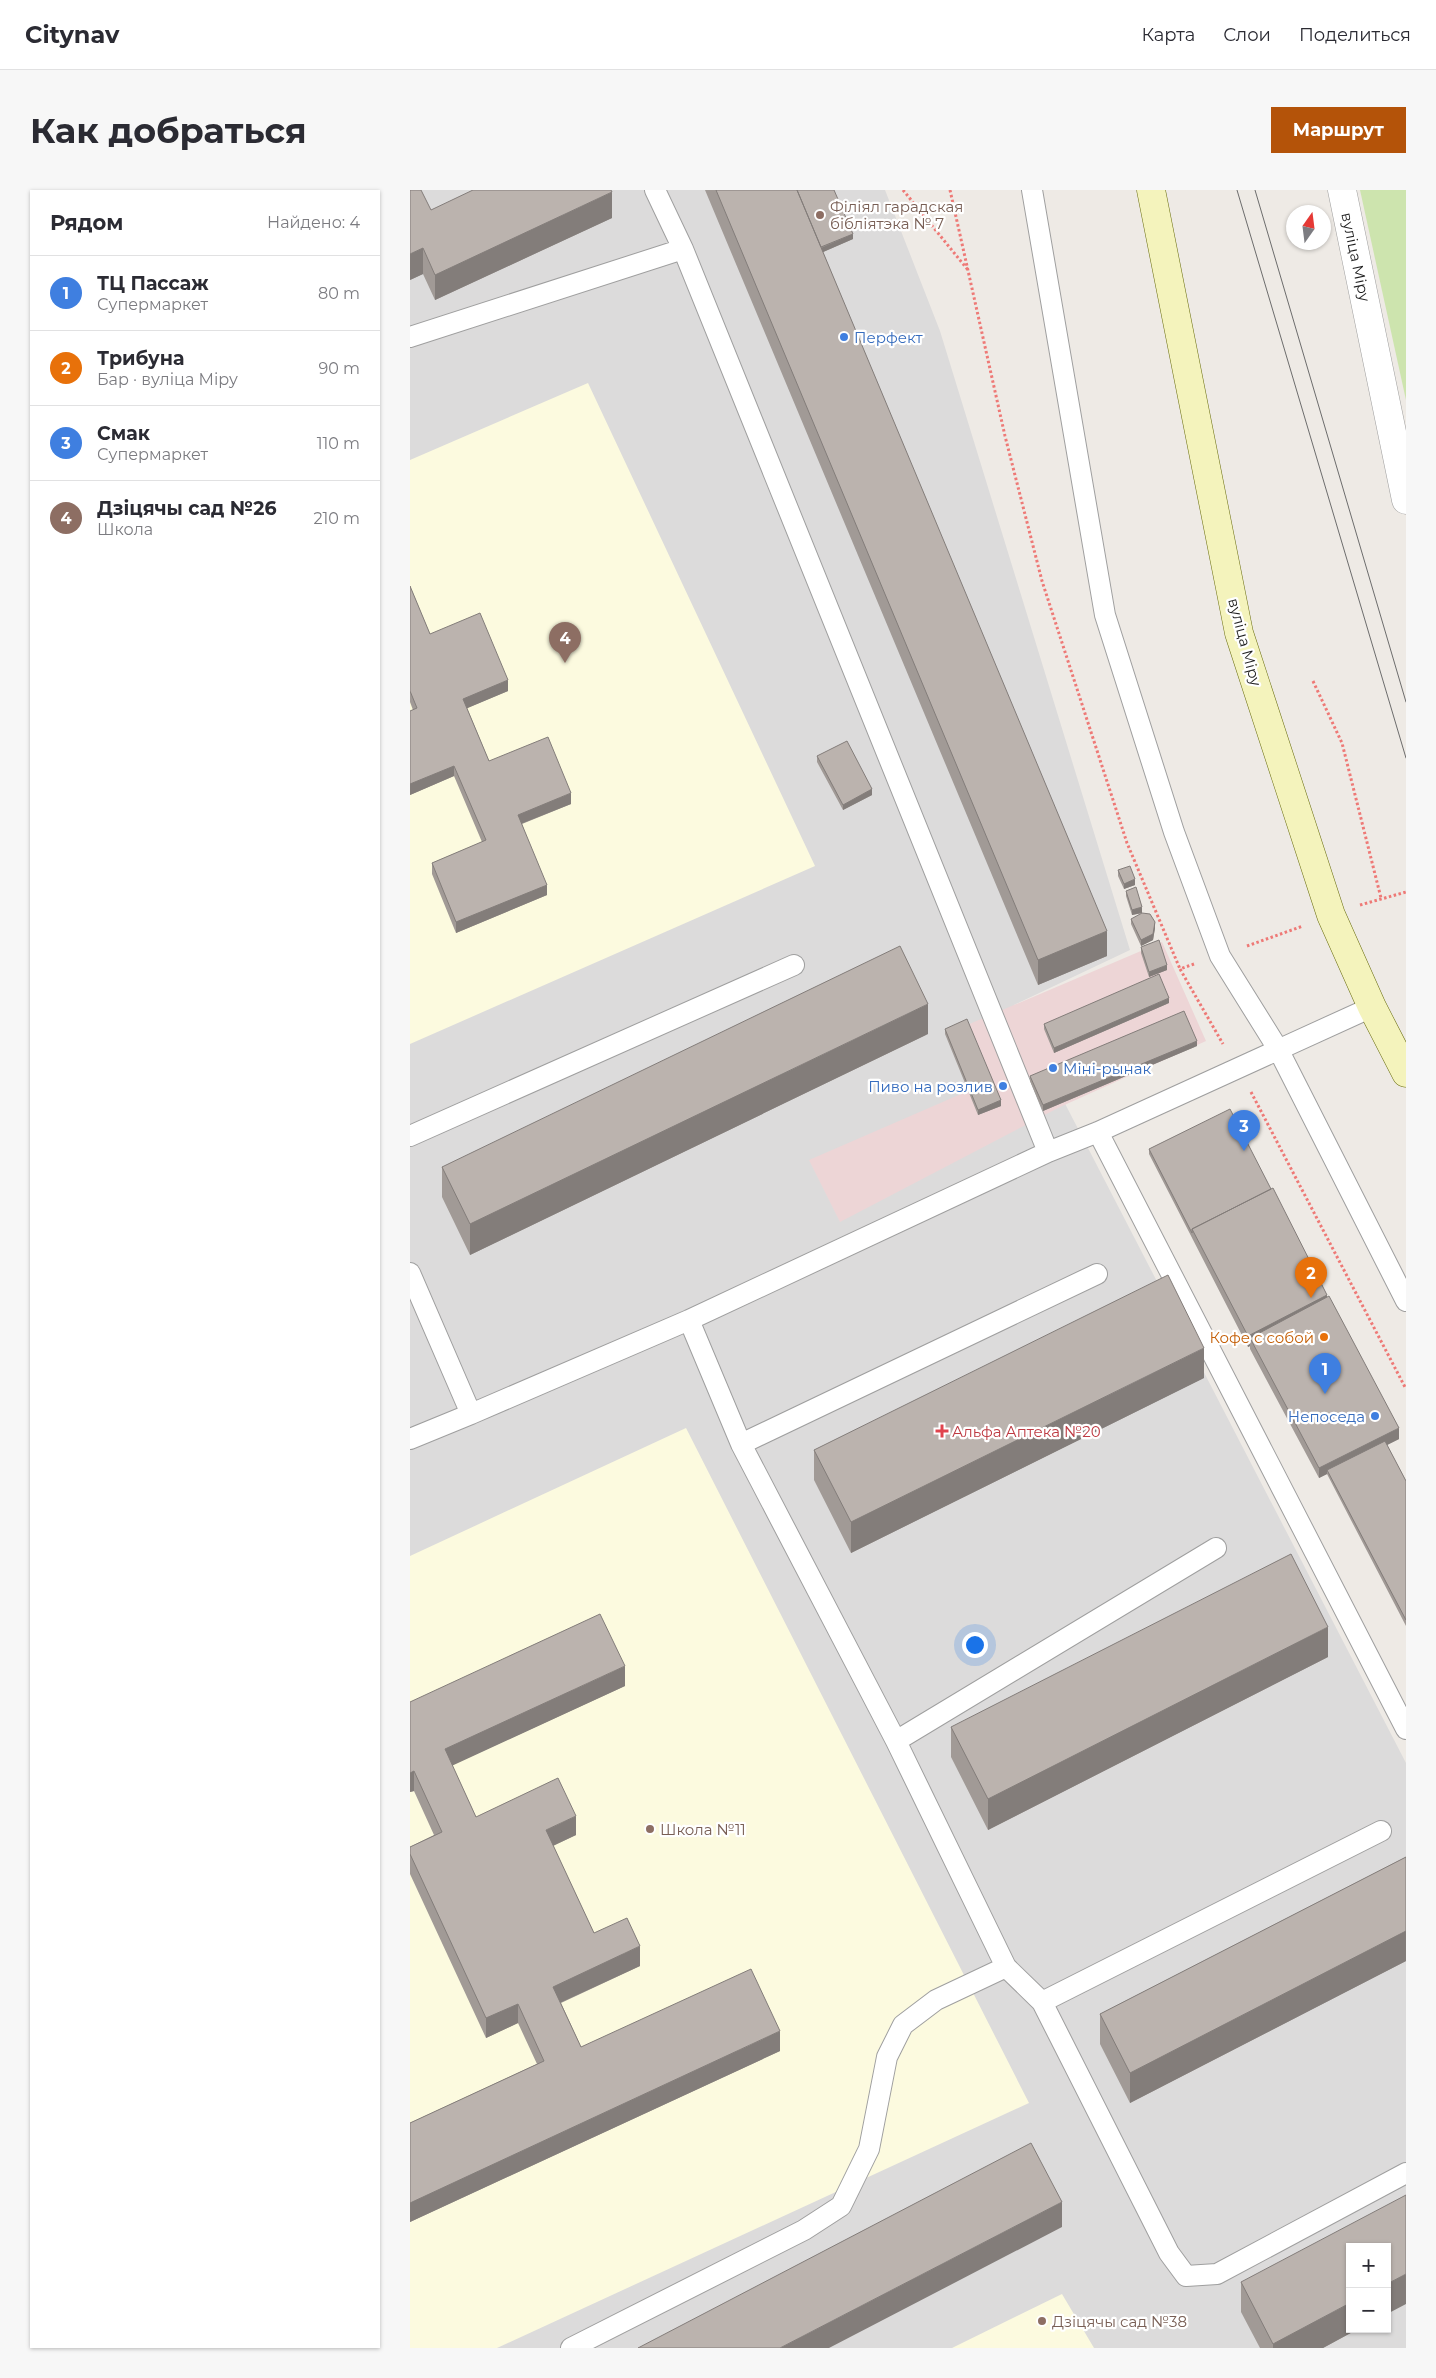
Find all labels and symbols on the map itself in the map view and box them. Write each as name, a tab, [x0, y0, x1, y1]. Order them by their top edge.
place label: Філіял гарадская бібліятэка № 7	[830, 197, 963, 233]
north arrow	[1286, 205, 1331, 250]
marker: Філіял гарадская бібліятэка № 7	[814, 209, 826, 221]
street label: вуліца Міру	[1337, 211, 1375, 304]
place label: Перфект	[854, 328, 924, 347]
marker: Перфект	[838, 331, 850, 343]
street label: вуліца Міру	[1224, 596, 1266, 689]
pin: 4	[549, 622, 581, 663]
place label: Міні-рынак	[1063, 1059, 1151, 1078]
marker: Міні-рынак	[1047, 1062, 1059, 1074]
place label: Пиво на розлив	[868, 1077, 993, 1096]
marker: Пиво на розлив	[997, 1080, 1009, 1092]
pin: 3	[1228, 1110, 1260, 1151]
pin: 2	[1295, 1257, 1327, 1298]
place label: Кофе с собой	[1209, 1328, 1314, 1347]
marker: Кофе с собой	[1318, 1331, 1330, 1343]
pin: 1	[1309, 1353, 1341, 1394]
place label: Непоседа	[1288, 1407, 1365, 1426]
marker: Непоседа	[1369, 1410, 1381, 1422]
place label: Альфа Аптека №20	[952, 1422, 1101, 1441]
marker: Альфа Аптека №20	[936, 1425, 948, 1437]
your location	[962, 1632, 988, 1658]
place label: Школа №11	[660, 1820, 746, 1839]
marker: Школа №11	[644, 1823, 656, 1835]
place label: Дзіцячы сад №38	[1052, 2312, 1187, 2331]
marker: Дзіцячы сад №38	[1036, 2315, 1048, 2327]

